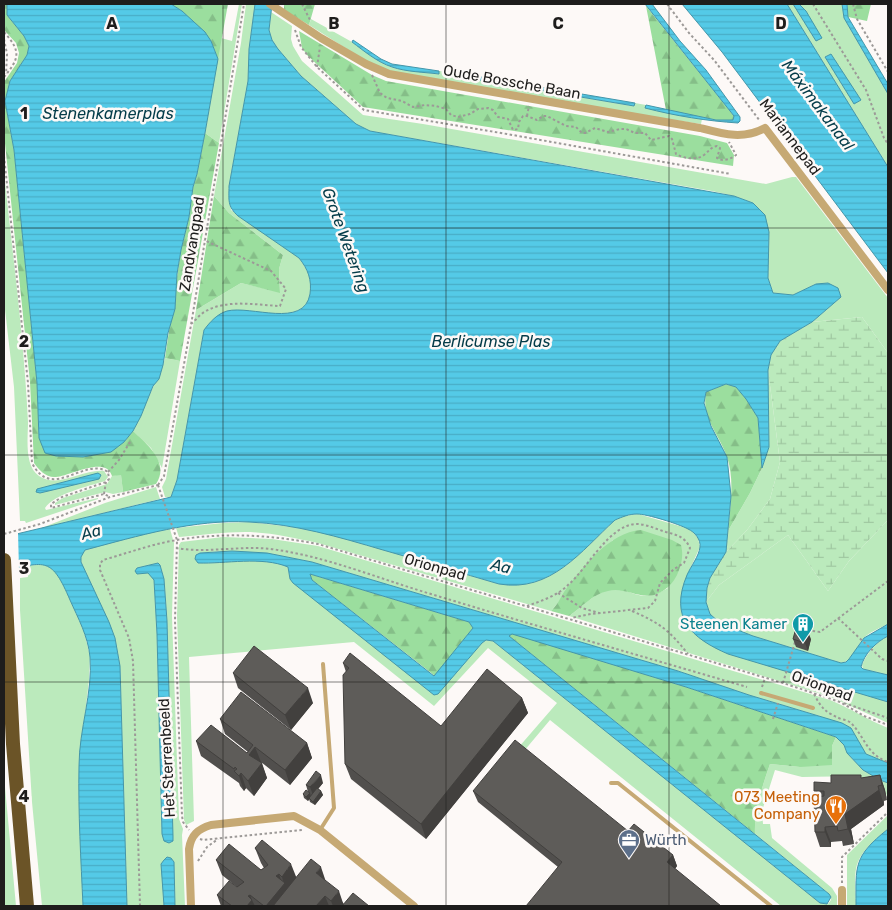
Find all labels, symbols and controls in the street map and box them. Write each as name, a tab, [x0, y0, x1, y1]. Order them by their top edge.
text: A	[106, 14, 118, 33]
text: B	[328, 14, 340, 33]
text: C	[552, 14, 564, 33]
text: D	[775, 14, 787, 33]
water label: Máximakanaal	[778, 56, 859, 155]
street label: Oude Bossche Baan	[442, 61, 582, 103]
street label: Mariannepad	[756, 95, 824, 179]
text: 1	[20, 104, 28, 123]
water label: Stenenkamerplas	[42, 104, 174, 123]
water label: Grote Wetering	[318, 185, 374, 296]
street label: Zandvangpad	[176, 195, 208, 293]
text: 2	[19, 332, 29, 351]
water label: Berlicumse Plas	[431, 332, 551, 351]
water label: Aa	[78, 520, 103, 544]
street label: Orionpad	[402, 550, 468, 584]
water label: Aa	[488, 554, 513, 578]
text: 3	[19, 559, 29, 578]
building icon: Steenen Kamer	[791, 612, 815, 643]
place label: Steenen Kamer	[680, 615, 787, 633]
street label: Orionpad	[789, 667, 855, 705]
street label: Het Sterrenbeeld	[155, 698, 179, 818]
text: 4	[19, 787, 30, 806]
place label: 073 Meeting Company	[734, 788, 820, 823]
restaurant icon: 073 Meeting Company	[824, 794, 848, 825]
office icon: Würth	[617, 828, 641, 859]
place label: Würth	[645, 831, 687, 849]

